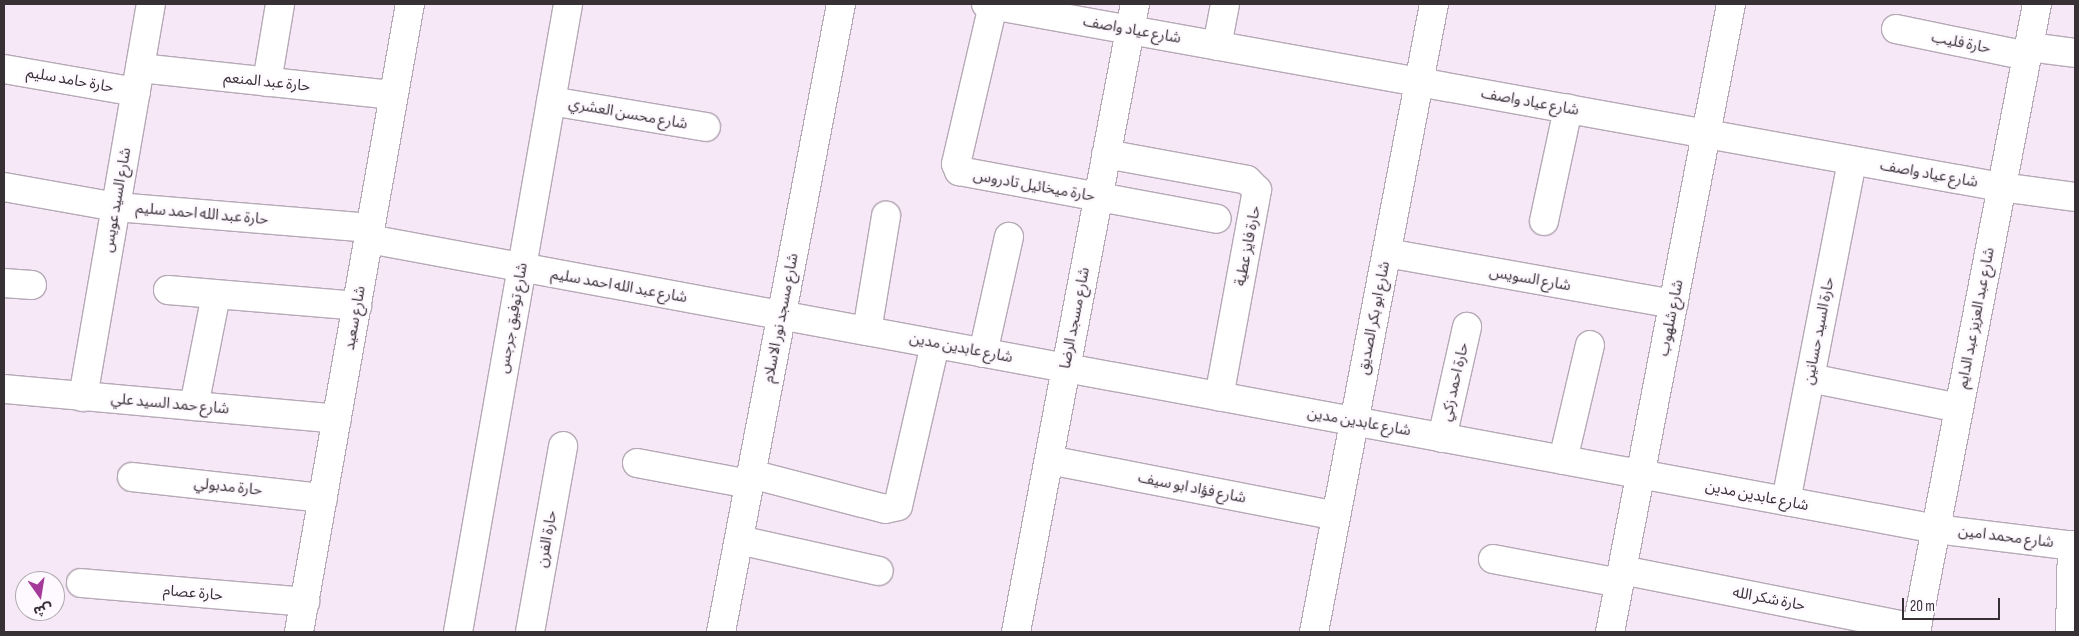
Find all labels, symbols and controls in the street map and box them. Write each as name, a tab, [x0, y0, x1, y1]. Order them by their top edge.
street label: شارع عياد واصف	[1082, 13, 1182, 47]
street label: حارة فليب	[1930, 28, 1992, 58]
street label: حارة حامد سليم	[25, 63, 115, 97]
street label: حارة عبد المنعم	[223, 68, 311, 96]
street label: شارع عياد واصف	[1480, 85, 1580, 119]
street label: شارع محسن العشري	[567, 95, 689, 133]
street label: شارع السيد عويس	[99, 146, 135, 254]
street label: شارع عياد واصف	[1879, 157, 1979, 191]
street label: حارة ميخائيل تادروس	[972, 166, 1096, 206]
street label: حارة عبد الله احمد سليم	[135, 199, 269, 229]
street label: حارة فايز عطية	[1231, 204, 1265, 288]
street label: شارع عبد العزيز عبد الدايم	[1953, 246, 1999, 390]
street label: شارع مسجد نور الاسلام	[760, 252, 802, 384]
street label: شارع ابو بكر الصديق	[1354, 260, 1394, 376]
street label: شارع توفيق جرجس	[494, 261, 532, 375]
street label: شارع السويس	[1488, 263, 1572, 295]
street label: شارع عبد الله احمد سليم	[549, 265, 689, 307]
street label: شارع مسجد الرضا	[1056, 266, 1094, 370]
street label: حارة السيد حسانين	[1800, 276, 1838, 386]
street label: شارع شلهوب	[1655, 278, 1687, 358]
street label: شارع سعيد	[341, 285, 369, 351]
street label: شارع عابدين مدين	[908, 329, 1014, 367]
street label: حارة احمد زكي	[1437, 341, 1473, 423]
street label: شارع حمد السيد علي	[110, 390, 230, 418]
street label: شارع عابدين مدين	[1306, 404, 1412, 440]
street label: شارع فؤاد ابو سيف	[1137, 469, 1247, 507]
street label: حارة مدبولي	[193, 474, 263, 500]
street label: شارع عابدين مدين	[1704, 477, 1810, 515]
street label: حارة الفرن	[533, 509, 561, 569]
street label: شارع محمد امين	[1957, 522, 2055, 552]
north arrow	[15, 571, 65, 621]
street label: حارة عصام	[162, 581, 224, 605]
street label: حارة شكر الله	[1731, 583, 1807, 615]
scale bar	[1904, 588, 2002, 620]
text: 20 m	[1910, 597, 1935, 616]
text: ش	[32, 600, 55, 621]

